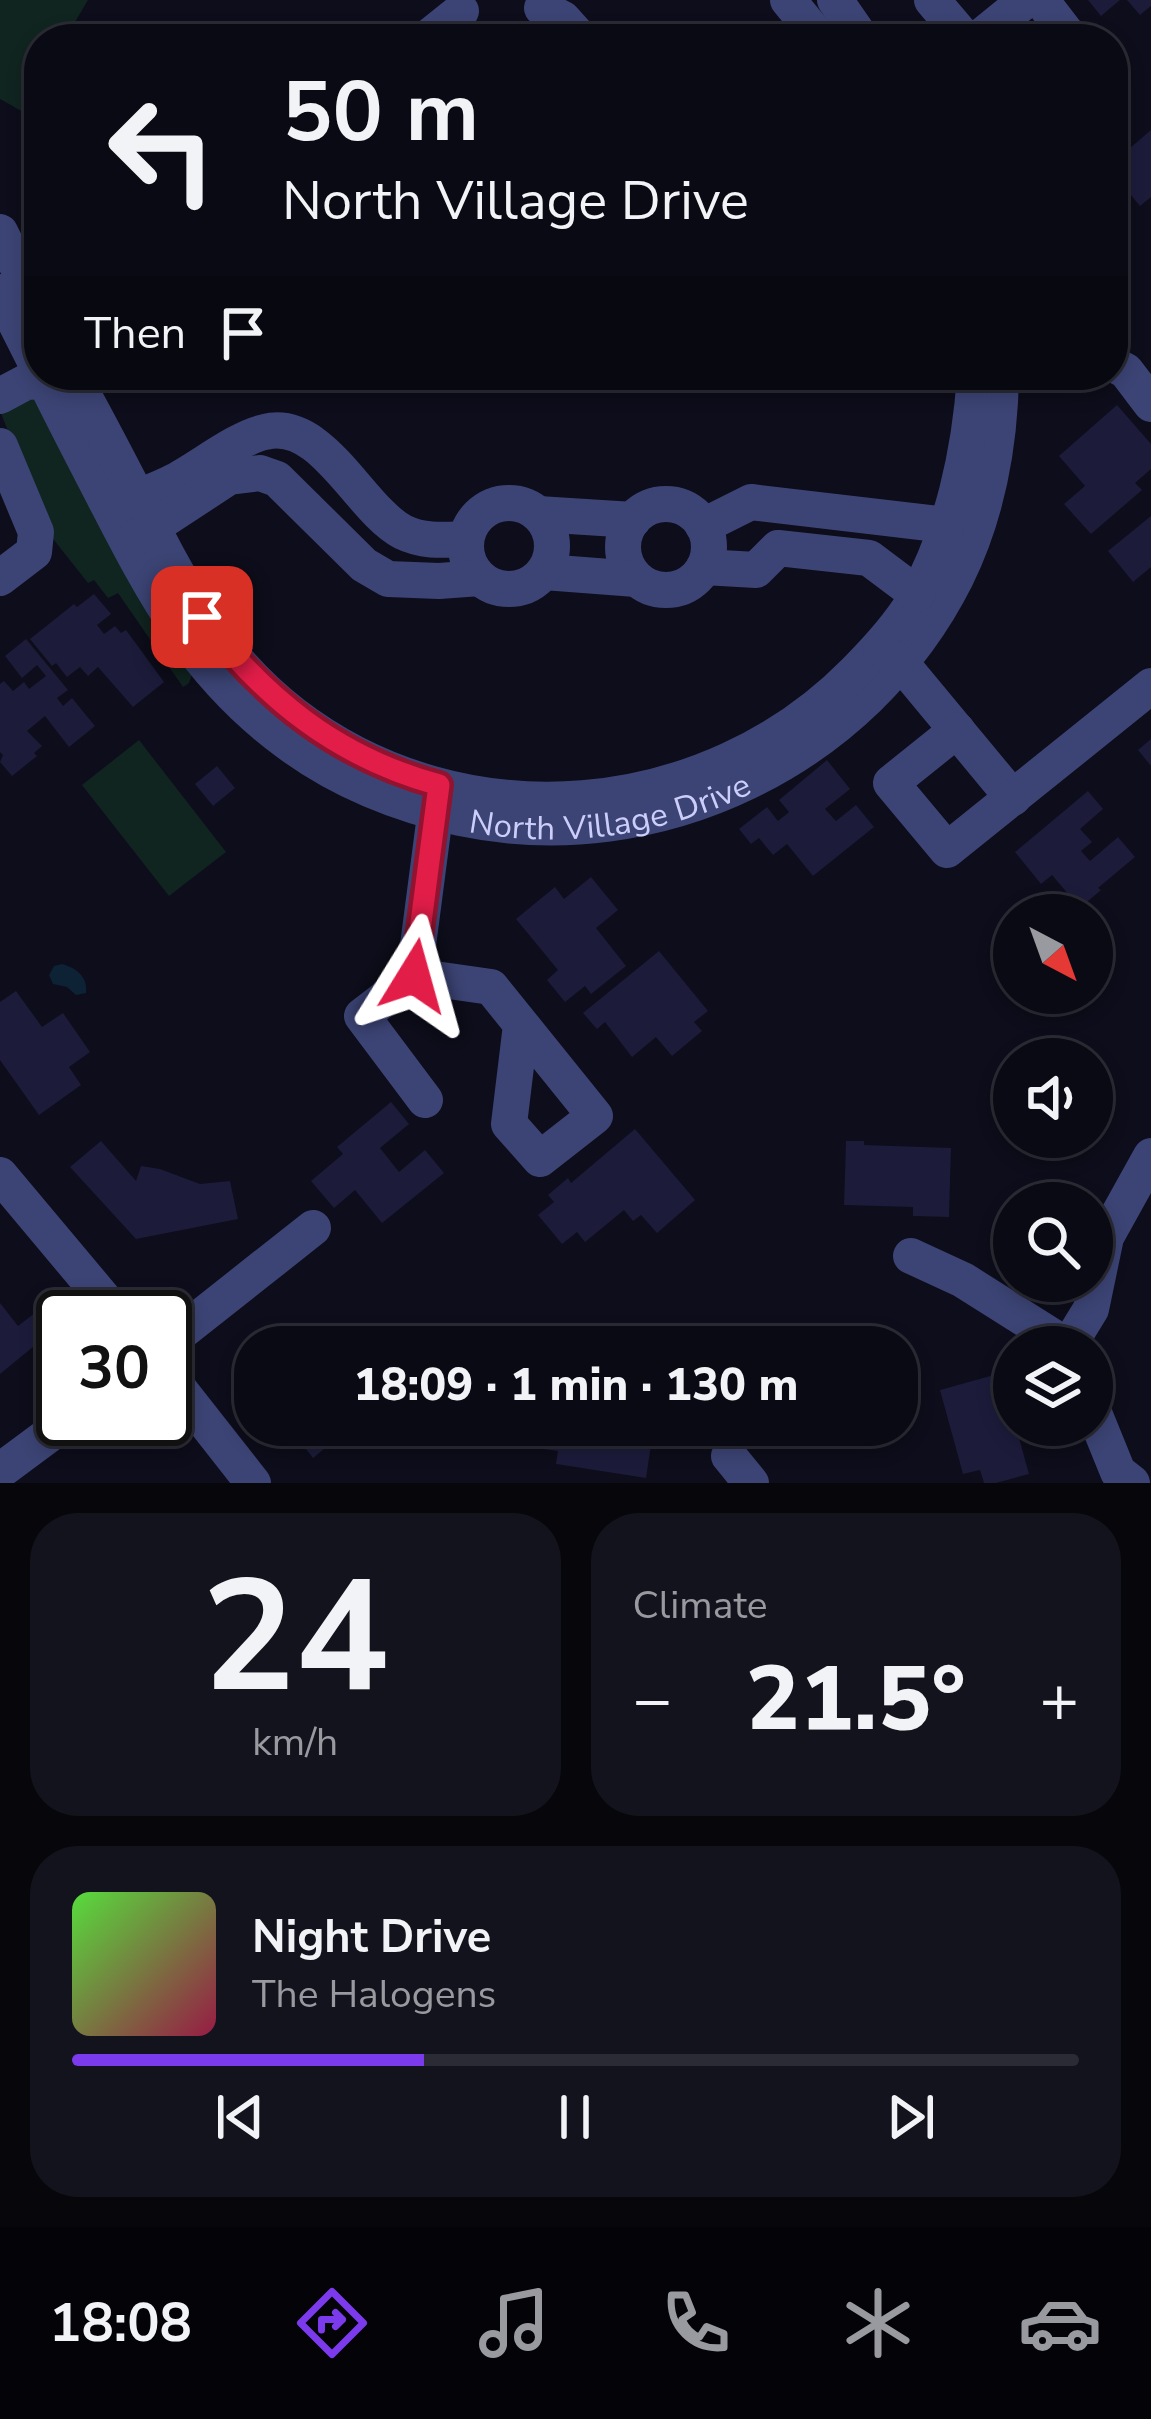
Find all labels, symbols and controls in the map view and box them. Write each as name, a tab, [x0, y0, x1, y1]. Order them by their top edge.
text: 50 m	[282, 55, 479, 170]
icon: left	[84, 72, 240, 228]
text: North Village Drive	[282, 164, 749, 238]
icon: arrive	[210, 300, 276, 366]
text: Then	[84, 303, 186, 364]
pin	[151, 566, 253, 668]
icon: arrive	[169, 584, 235, 650]
street label: North Village Drive	[466, 763, 758, 852]
north arrow	[993, 894, 1113, 1014]
map controls	[993, 894, 1113, 1446]
position arrow	[351, 913, 477, 1039]
button: sound	[993, 1038, 1113, 1158]
button: search	[993, 1182, 1113, 1302]
speed limit sign: 30	[36, 1290, 192, 1446]
button: layers	[993, 1326, 1113, 1446]
text: 18:09 · 1 min · 130 m	[353, 1355, 799, 1416]
text: 24	[202, 1531, 389, 1744]
text: Climate	[633, 1579, 768, 1632]
text: 21.5°	[746, 1638, 966, 1761]
text: −	[633, 1655, 672, 1745]
text: +	[1039, 1655, 1079, 1745]
text: km/h	[252, 1716, 338, 1769]
text: Night Drive	[252, 1907, 491, 1968]
text: The Halogens	[252, 1968, 496, 2021]
icon: previous	[207, 2084, 273, 2150]
icon: pause	[542, 2084, 608, 2150]
icon: next	[878, 2084, 944, 2150]
icon: directions	[290, 2281, 374, 2365]
icon: music	[472, 2281, 556, 2365]
icon: phone	[654, 2281, 738, 2365]
icon: climate	[836, 2281, 920, 2365]
icon: car	[1018, 2281, 1102, 2365]
text: 18:08	[49, 2286, 192, 2360]

